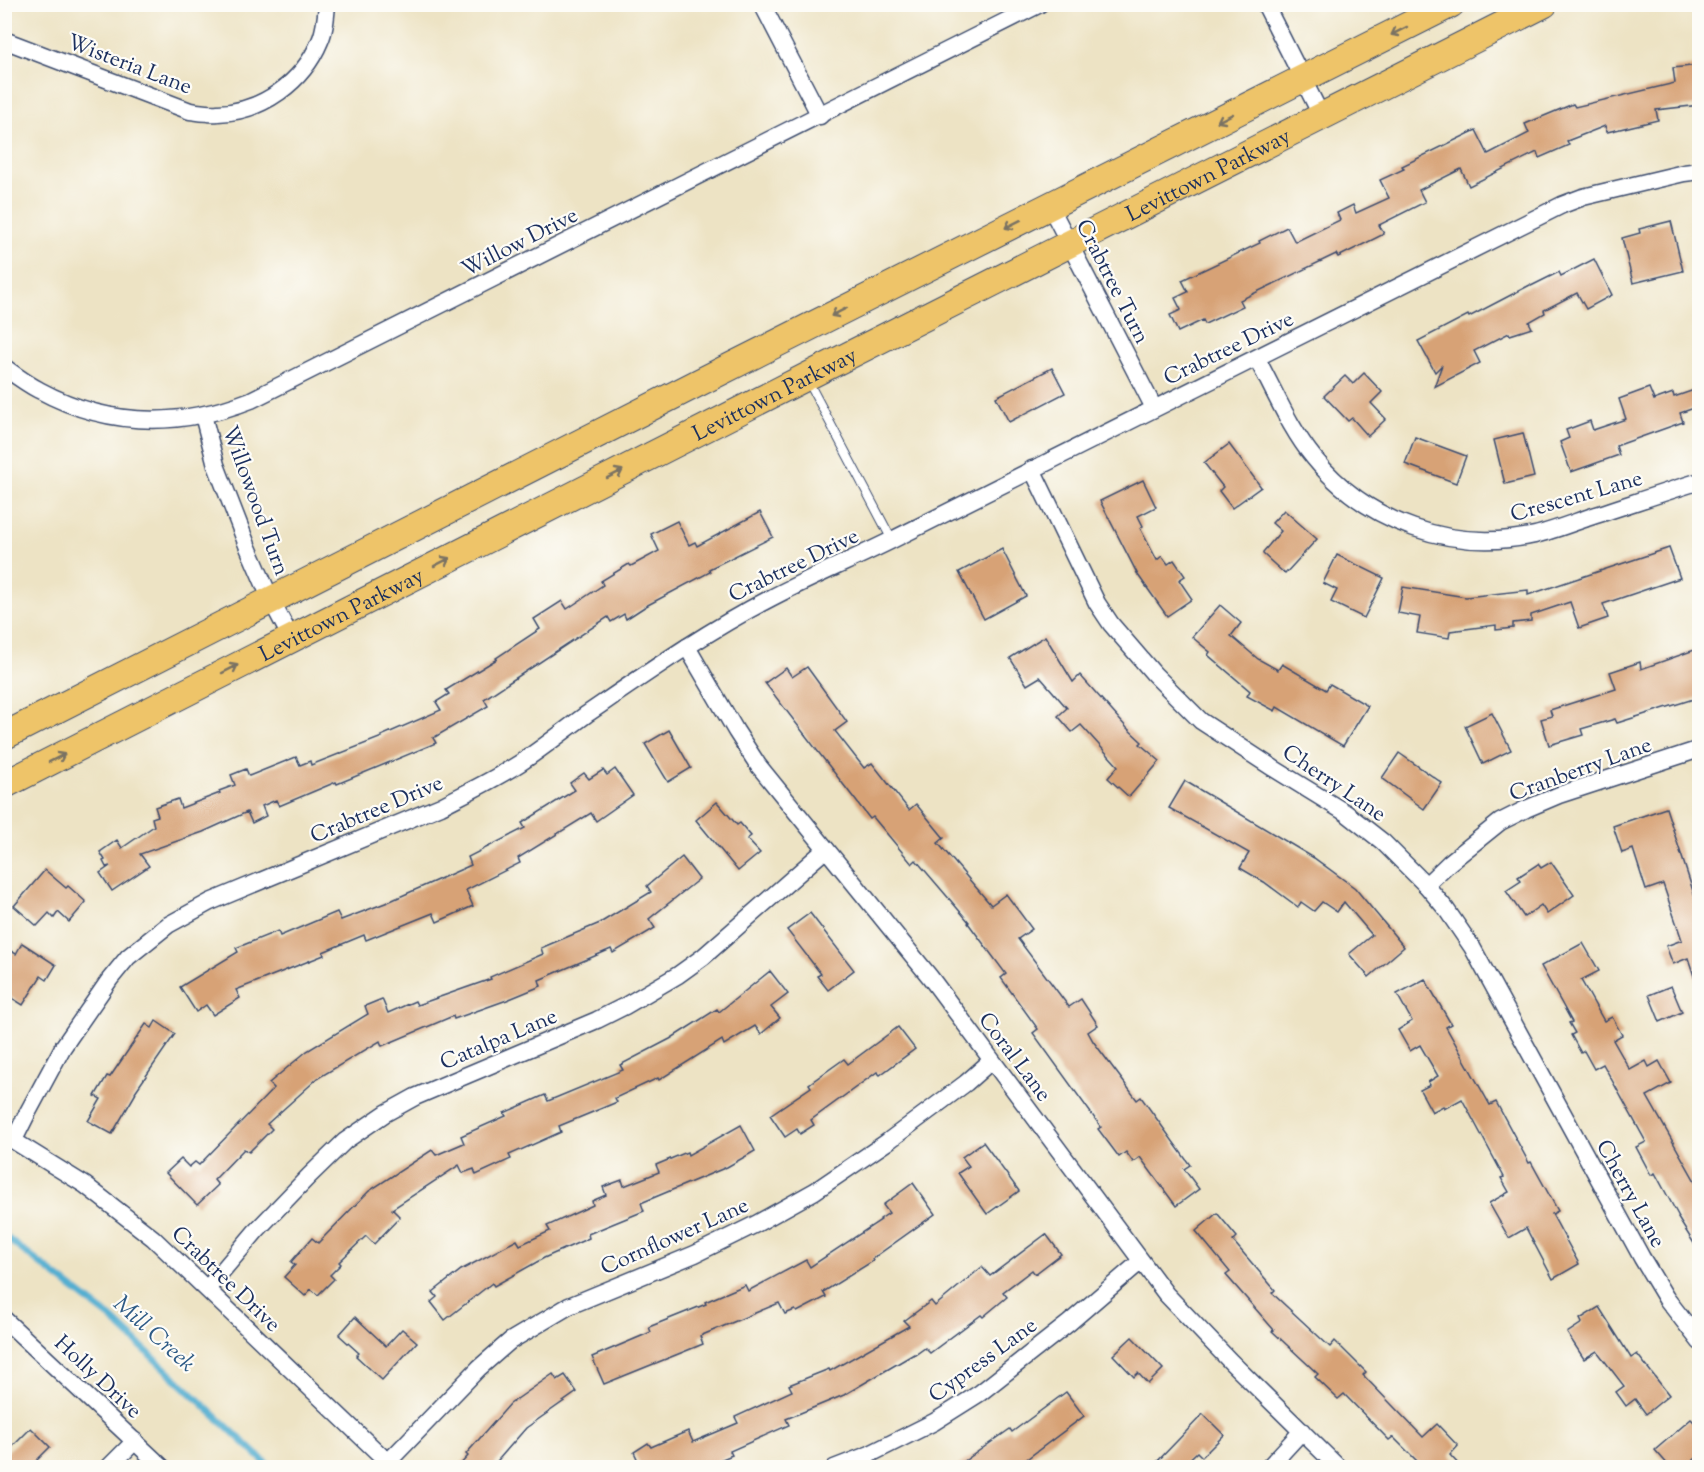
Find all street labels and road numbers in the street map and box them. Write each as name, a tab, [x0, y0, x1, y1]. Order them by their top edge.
street label: Wisteria Lane	[62, 27, 196, 104]
street label: Levittown Parkway	[1121, 122, 1297, 232]
street label: Willow Drive	[457, 201, 584, 287]
street label: Crabtree Turn	[1066, 215, 1156, 350]
street label: Crabtree Drive	[1159, 304, 1300, 395]
street label: Levittown Parkway	[688, 341, 863, 451]
street label: Willowood Turn	[212, 422, 296, 580]
street label: Crescent Lane	[1507, 464, 1647, 532]
street label: Crabtree Drive	[724, 521, 865, 612]
street label: Levittown Parkway	[255, 561, 430, 671]
street label: Cranberry Lane	[1505, 730, 1657, 811]
street label: Cherry Lane	[1275, 738, 1392, 831]
street label: Crabtree Drive	[306, 768, 449, 853]
street label: Catalpa Lane	[436, 1002, 563, 1080]
street label: Coral Lane	[969, 1006, 1058, 1109]
street label: Cherry Lane	[1586, 1135, 1672, 1254]
street label: Cornflower Lane	[596, 1191, 754, 1285]
street label: Crabtree Drive	[163, 1220, 287, 1341]
street label: Cypress Lane	[923, 1311, 1045, 1412]
street label: Holly Drive	[46, 1329, 148, 1427]

